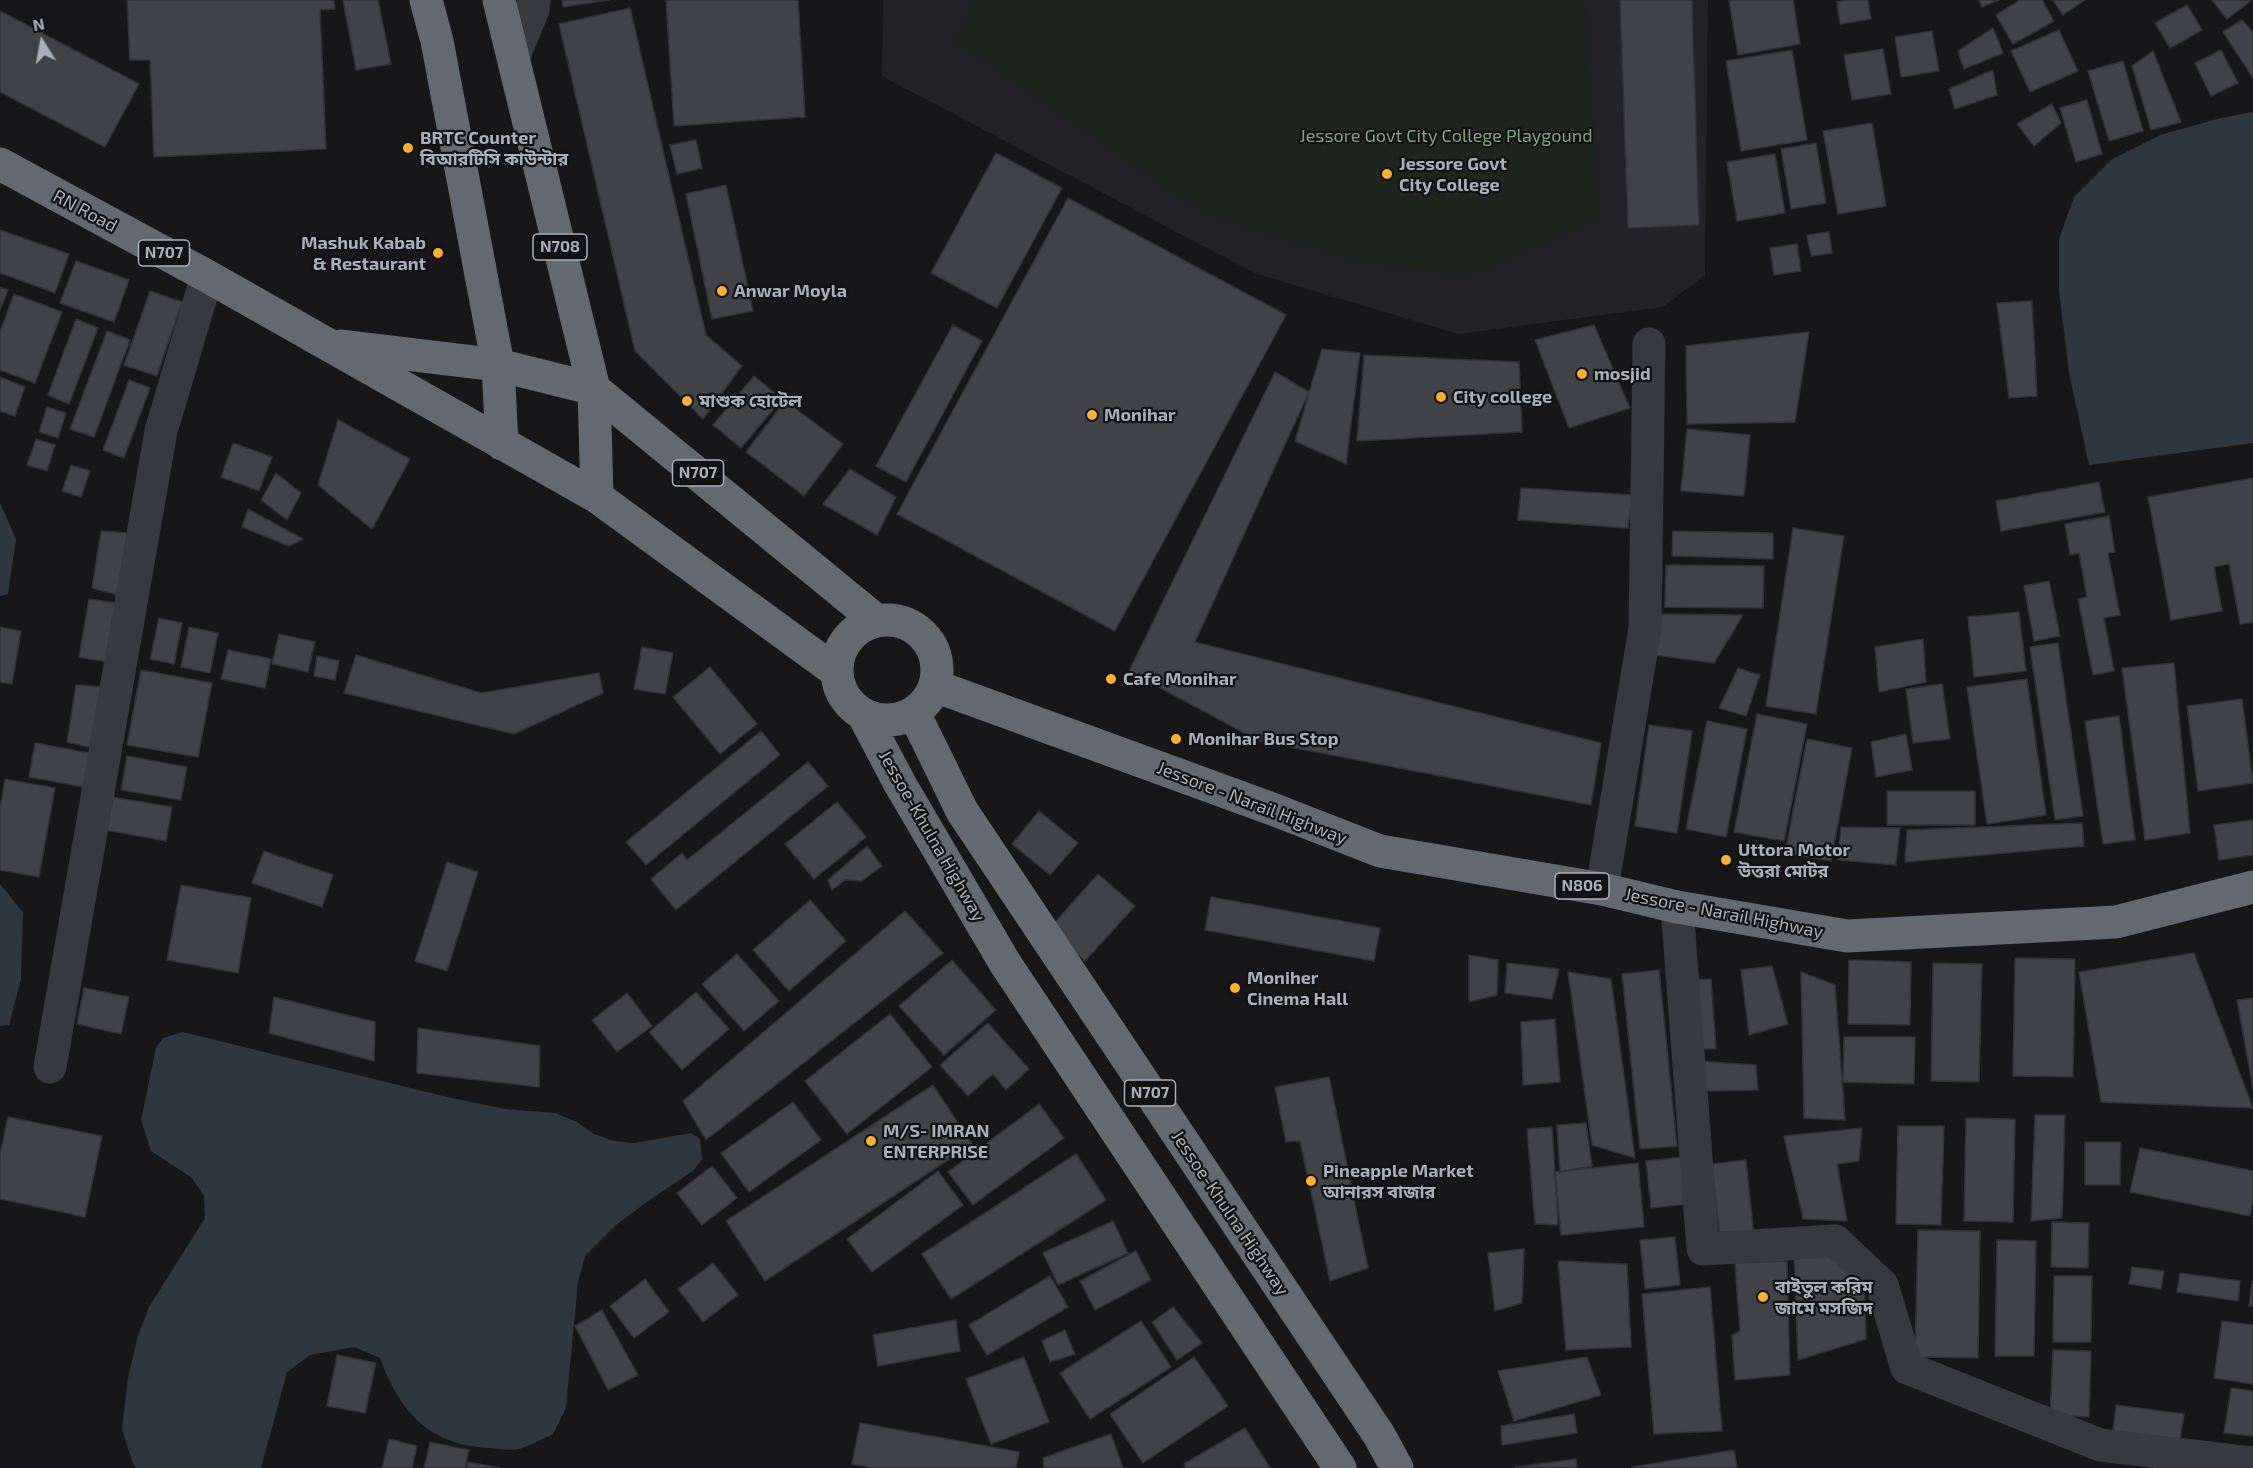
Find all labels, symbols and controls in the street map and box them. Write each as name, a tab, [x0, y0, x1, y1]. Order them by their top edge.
north arrow	[12, 12, 72, 72]
text: N	[31, 13, 46, 34]
park label: Jessore Govt City College Playgound	[1300, 125, 1592, 147]
place label: BRTC Counter বিআরটিসি কাউন্টার	[420, 127, 568, 170]
marker: BRTC Counter বিআরটিসি কাউন্টার	[401, 141, 415, 155]
place label: Jessore Govt City College	[1399, 153, 1507, 195]
marker: Jessore Govt City College	[1380, 167, 1394, 181]
street label: RN Road	[49, 185, 121, 237]
place label: Mashuk Kabab & Restaurant	[301, 232, 426, 274]
road number: N708	[533, 234, 587, 260]
road number: N707	[138, 240, 190, 266]
marker: Mashuk Kabab & Restaurant	[431, 246, 445, 260]
place label: Anwar Moyla	[734, 280, 847, 302]
marker: Anwar Moyla	[715, 284, 729, 298]
place label: mosjid	[1594, 363, 1651, 385]
marker: mosjid	[1575, 367, 1589, 381]
place label: City college	[1453, 386, 1552, 408]
place label: মাশুক হোটেল	[699, 390, 802, 412]
marker: City college	[1434, 390, 1448, 404]
marker: মাশুক হোটেল	[680, 394, 694, 408]
place label: Monihar	[1104, 404, 1176, 426]
marker: Monihar	[1085, 408, 1099, 422]
road number: N707	[672, 460, 724, 486]
place label: Cafe Monihar	[1123, 668, 1237, 690]
marker: Cafe Monihar	[1104, 672, 1118, 686]
place label: Monihar Bus Stop	[1188, 728, 1338, 750]
marker: Monihar Bus Stop	[1169, 732, 1183, 746]
street label: Jessoe-Khulna Highway	[874, 746, 990, 926]
street label: Jessore - Narail Highway	[1154, 757, 1350, 849]
place label: Uttora Motor উত্তরা মোটর	[1738, 839, 1850, 882]
marker: Uttora Motor উত্তরা মোটর	[1719, 853, 1733, 867]
road number: N806	[1555, 873, 1609, 899]
street label: Jessore - Narail Highway	[1623, 883, 1825, 943]
place label: Moniher Cinema Hall	[1247, 967, 1348, 1010]
marker: Moniher Cinema Hall	[1228, 981, 1242, 995]
road number: N707	[1124, 1080, 1176, 1106]
place label: M/S- IMRAN ENTERPRISE	[883, 1120, 989, 1162]
street label: Jessoe-Khulna Highway	[1167, 1126, 1293, 1300]
marker: M/S- IMRAN ENTERPRISE	[864, 1134, 878, 1148]
place label: Pineapple Market আনারস বাজার	[1323, 1160, 1474, 1202]
marker: Pineapple Market আনারস বাজার	[1304, 1174, 1318, 1188]
place label: বাইতুল করিম জামে মসজিদ	[1775, 1276, 1873, 1318]
marker: বাইতুল করিম জামে মসজিদ	[1756, 1290, 1770, 1304]

